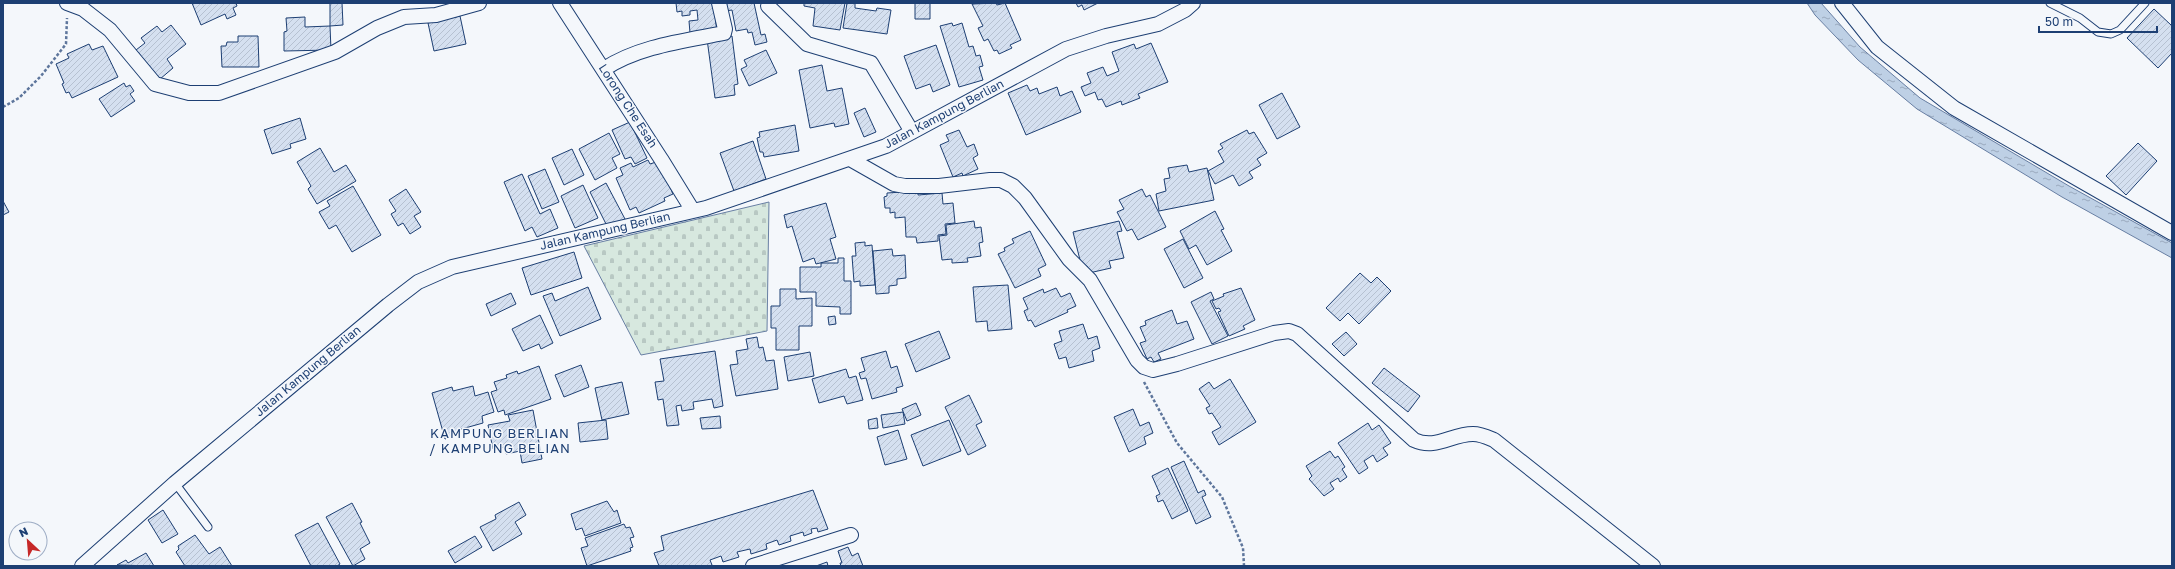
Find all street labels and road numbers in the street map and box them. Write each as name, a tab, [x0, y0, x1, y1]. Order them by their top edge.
street label: Lorong Che Esah	[596, 61, 661, 150]
street label: Jalan Kampung Berlian	[881, 76, 1006, 151]
street label: Jalan Kampung Berlian	[538, 208, 672, 253]
street label: Jalan Kampung Berlian	[252, 322, 364, 419]

